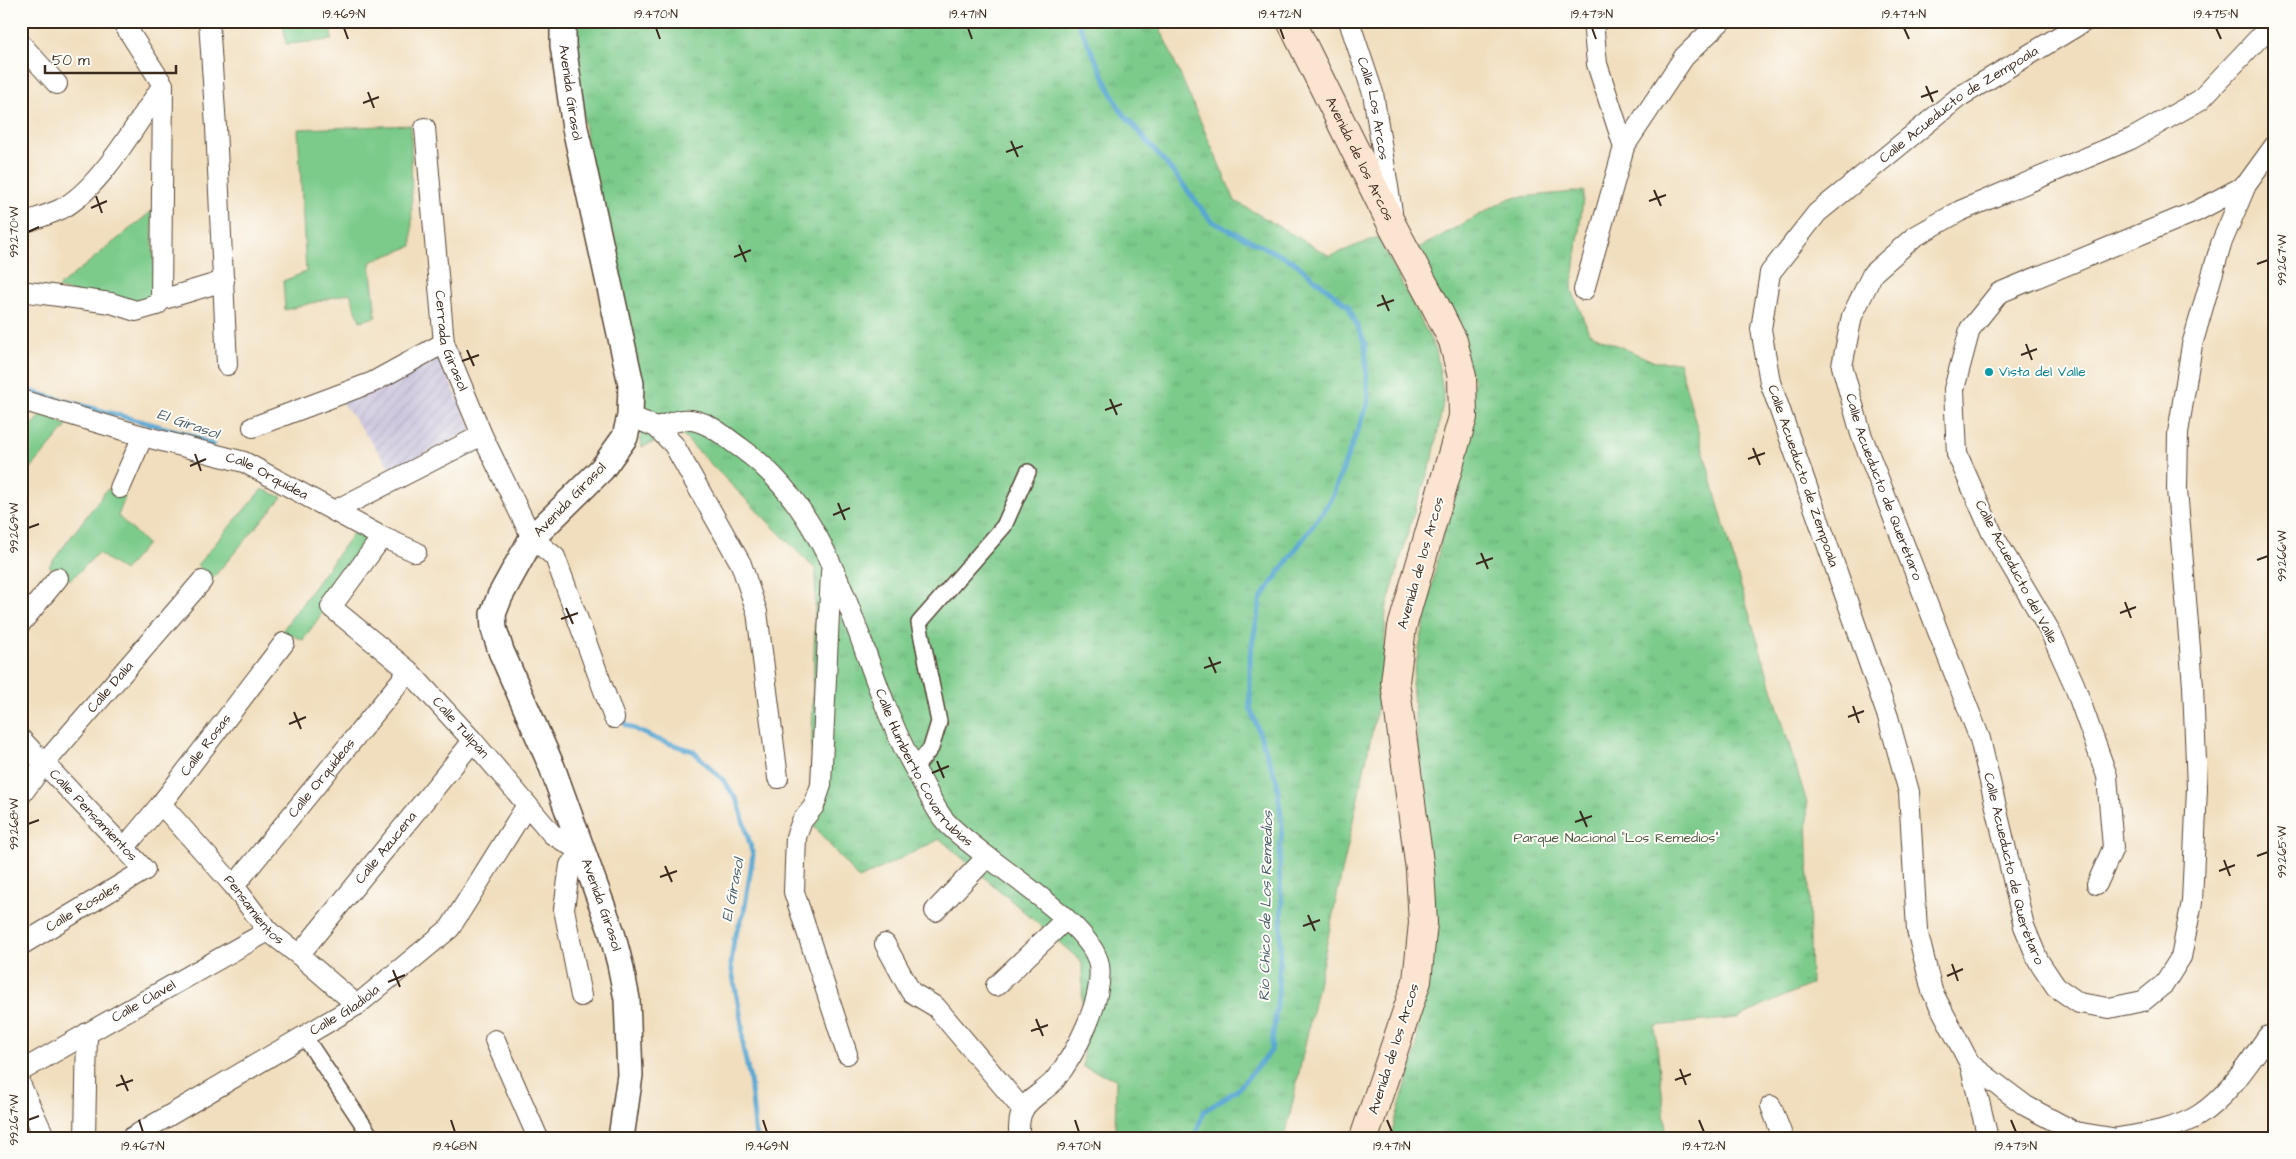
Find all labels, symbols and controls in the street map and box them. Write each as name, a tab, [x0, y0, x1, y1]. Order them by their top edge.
text: 19.469°N	[323, 6, 366, 23]
text: 19.470°N	[634, 6, 678, 23]
text: 19.471°N	[949, 6, 987, 23]
text: 19.472°N	[1259, 6, 1302, 23]
text: 19.473°N	[1571, 6, 1613, 23]
text: 19.474°N	[1882, 6, 1926, 23]
text: 19.475°N	[2194, 6, 2239, 23]
street label: Calle Acueducto de Zempoala	[1875, 41, 2042, 168]
scale bar	[45, 42, 176, 74]
street label: Avenida Girasol	[553, 43, 587, 142]
text: 50 m	[52, 50, 90, 71]
street label: Calle Los Arcos	[1352, 54, 1394, 161]
street label: Avenida de los Arcos	[1320, 93, 1399, 225]
text: 99.270°W	[6, 206, 23, 258]
text: 99.267°W	[2274, 234, 2291, 286]
street label: Cerrada Girasol	[429, 290, 473, 394]
place label: Vista del Valle	[1999, 362, 2086, 382]
marker: Vista del Valle	[1983, 366, 1995, 378]
street label: Calle Acueducto de Zempoala	[1762, 382, 1844, 570]
street label: Calle Acueducto de Querétaro	[1840, 391, 1927, 584]
water label: El Girasol	[154, 404, 223, 445]
street label: Calle Orquídea	[224, 448, 312, 505]
street label: Avenida Girasol	[529, 458, 611, 542]
street label: Avenida de los Arcos	[1393, 495, 1449, 631]
street label: Calle Acueducto del Valle	[1970, 497, 2063, 648]
text: 99.269°W	[6, 502, 23, 553]
text: 99.266°W	[2274, 530, 2291, 582]
street label: Calle Dalia	[82, 657, 138, 717]
street label: Calle Humberto Covarrubias	[870, 686, 977, 852]
street label: Calle Tulipán	[427, 692, 494, 763]
street label: Calle Rosas	[176, 710, 236, 781]
street label: Calle Orquídeas	[283, 734, 360, 822]
street label: Calle Pensamientos	[45, 765, 142, 866]
street label: Calle Acueducto de Querétaro	[1978, 771, 2049, 969]
text: 99.268°W	[6, 798, 23, 850]
street label: Calle Azucena	[350, 807, 422, 888]
water label: Río Chico de Los Remedios	[1254, 809, 1278, 1001]
text: 99.265°W	[2274, 825, 2291, 878]
park label: Parque Nacional "Los Remedios"	[1514, 828, 1718, 848]
water label: El Girasol	[717, 855, 750, 923]
street label: Avenida Girasol	[576, 856, 626, 953]
street label: Pensamientos	[219, 871, 288, 950]
street label: Calle Rosales	[42, 877, 124, 937]
street label: Calle Clavel	[108, 975, 179, 1028]
street label: Calle Gladiola	[306, 980, 384, 1041]
street label: Avenida de los Arcos	[1363, 981, 1425, 1117]
text: 99.267°W	[6, 1094, 23, 1146]
text: 19.467°N	[121, 1138, 165, 1155]
text: 19.468°N	[433, 1138, 477, 1155]
text: 19.469°N	[746, 1138, 789, 1155]
text: 19.470°N	[1057, 1138, 1101, 1155]
text: 19.471°N	[1373, 1138, 1411, 1155]
text: 19.472°N	[1683, 1138, 1726, 1155]
text: 19.473°N	[1995, 1138, 2037, 1155]

